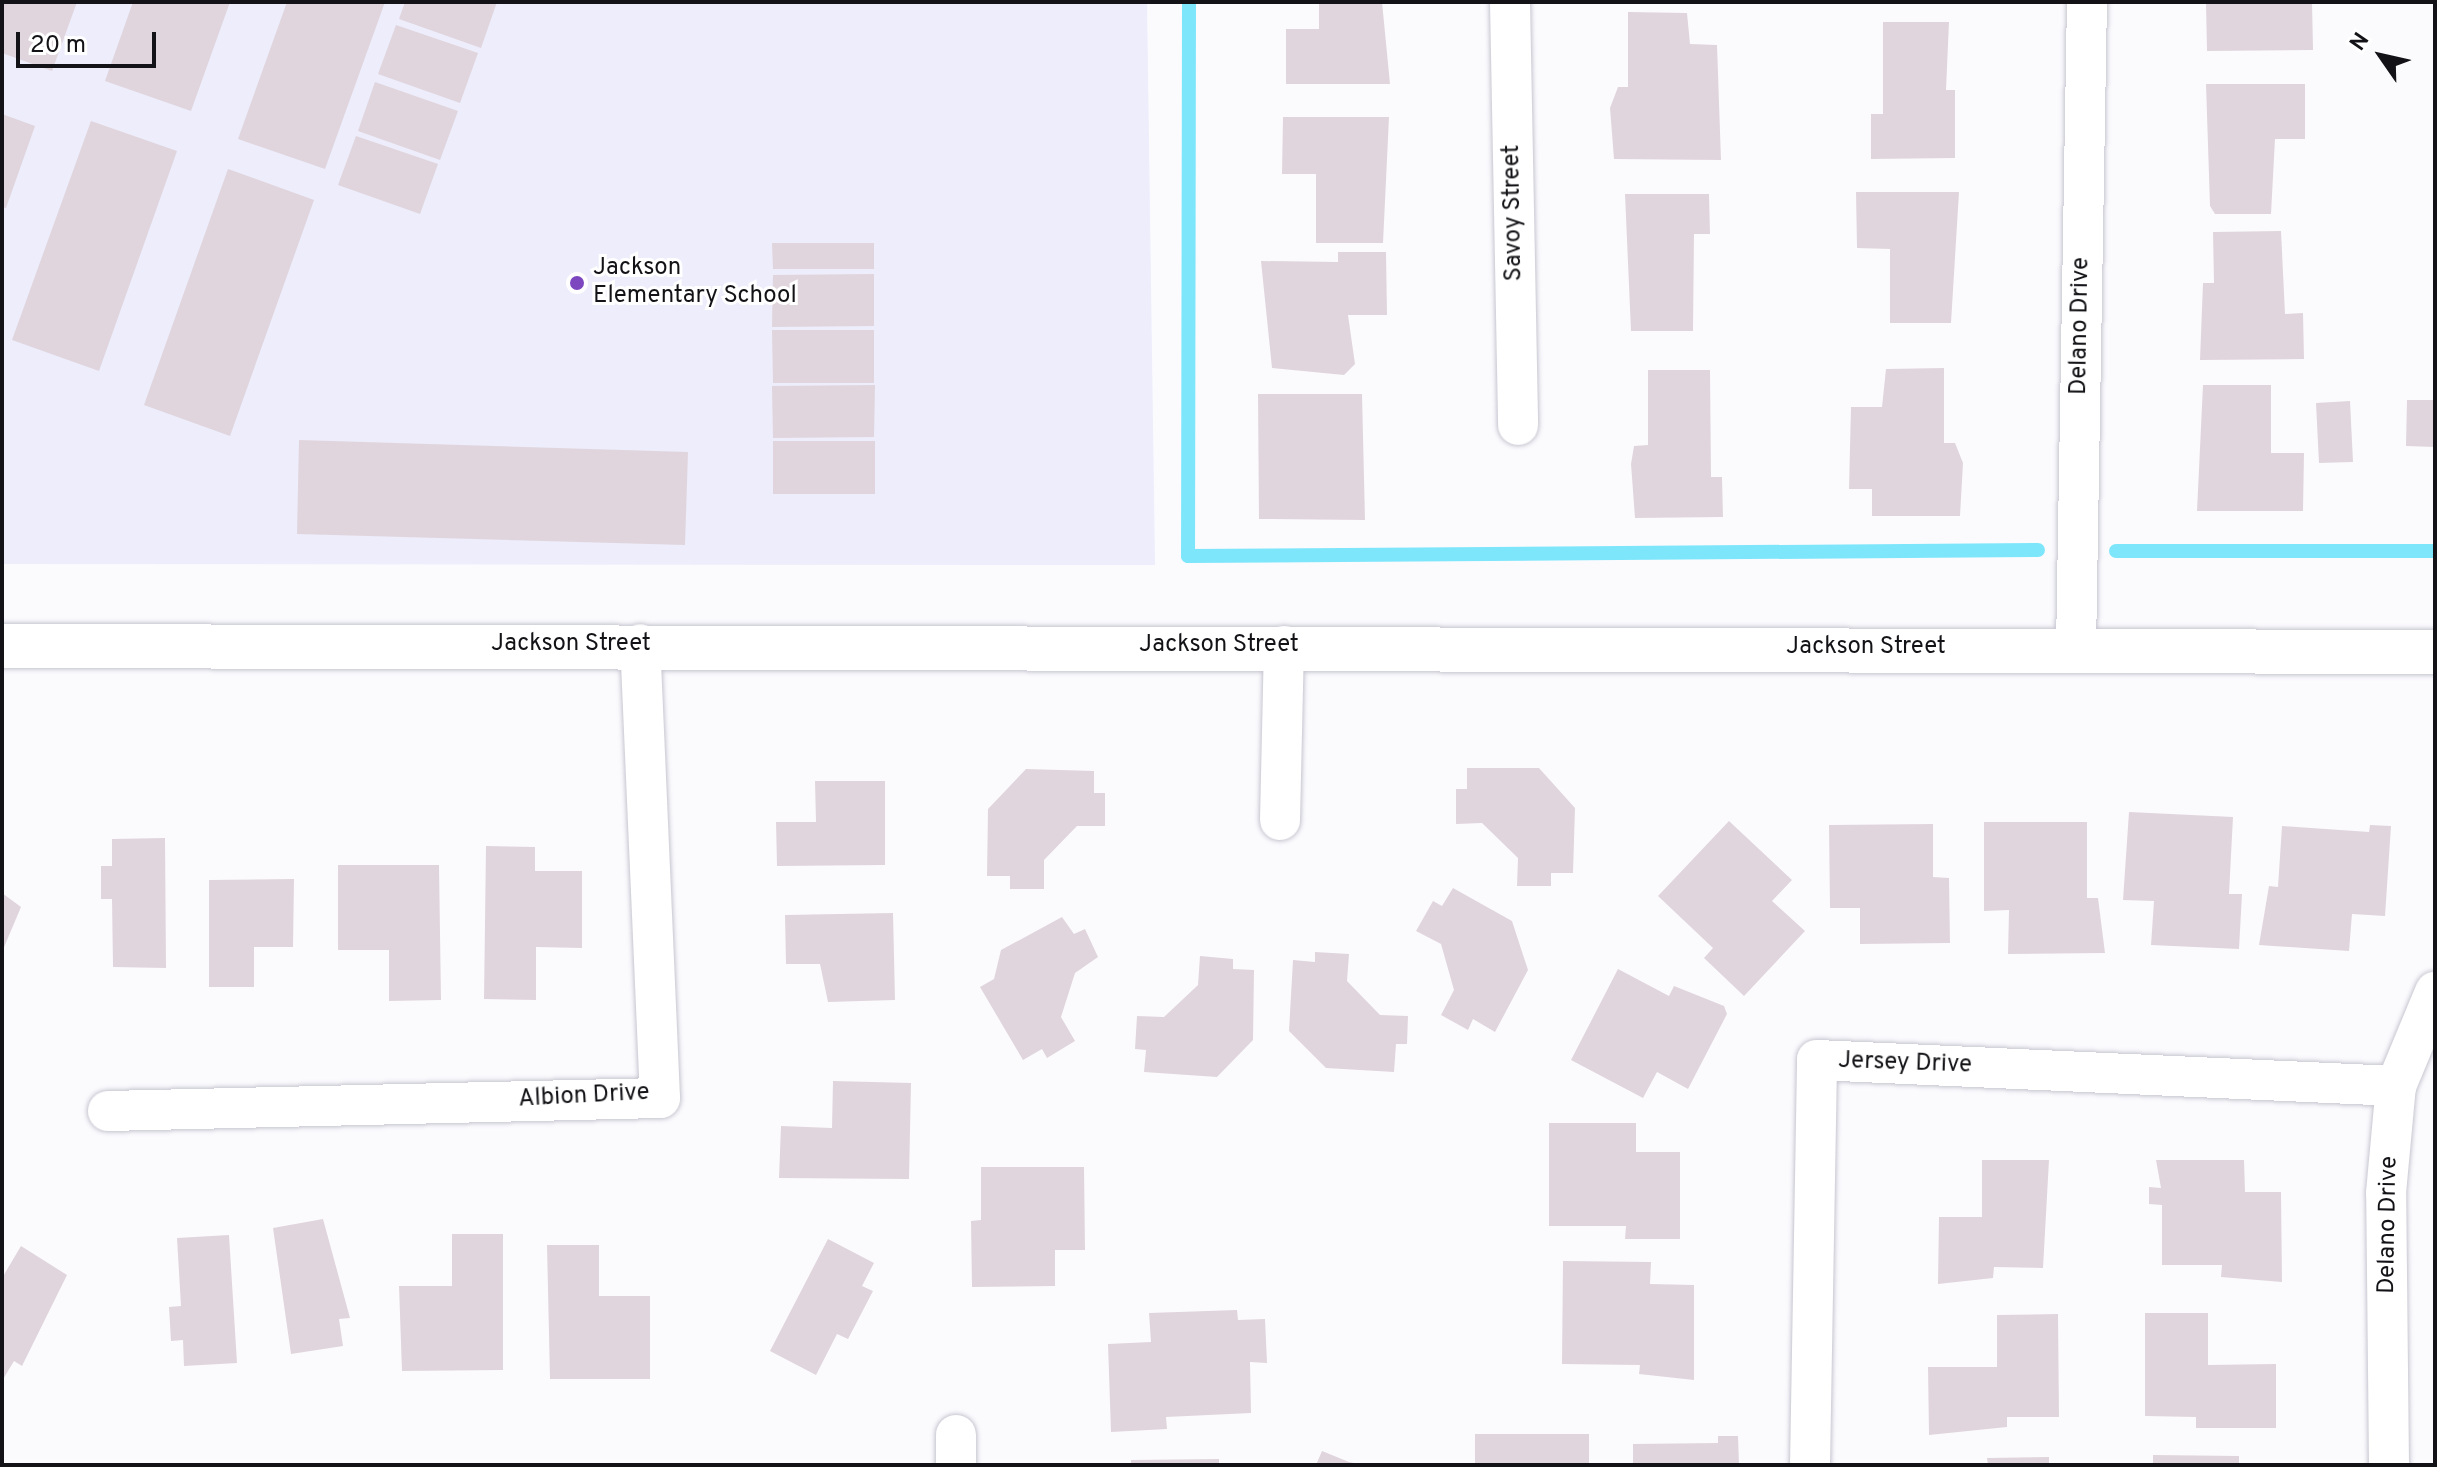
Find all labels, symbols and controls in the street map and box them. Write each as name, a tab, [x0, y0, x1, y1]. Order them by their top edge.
scale bar	[20, 16, 160, 66]
north arrow	[2341, 16, 2421, 96]
text: N	[2345, 28, 2376, 56]
text: 20 m	[30, 31, 86, 61]
street label: Savoy Street	[1498, 144, 1530, 282]
place label: Jackson Elementary School	[593, 255, 797, 311]
street label: Delano Drive	[2065, 257, 2097, 395]
marker: Jackson Elementary School	[568, 274, 586, 292]
street label: Jackson Street	[491, 631, 651, 659]
street label: Jackson Street	[1139, 632, 1299, 660]
street label: Jackson Street	[1786, 634, 1946, 662]
street label: Jersey Drive	[1838, 1047, 1972, 1081]
street label: Albion Drive	[518, 1079, 650, 1115]
street label: Delano Drive	[2373, 1156, 2405, 1294]

